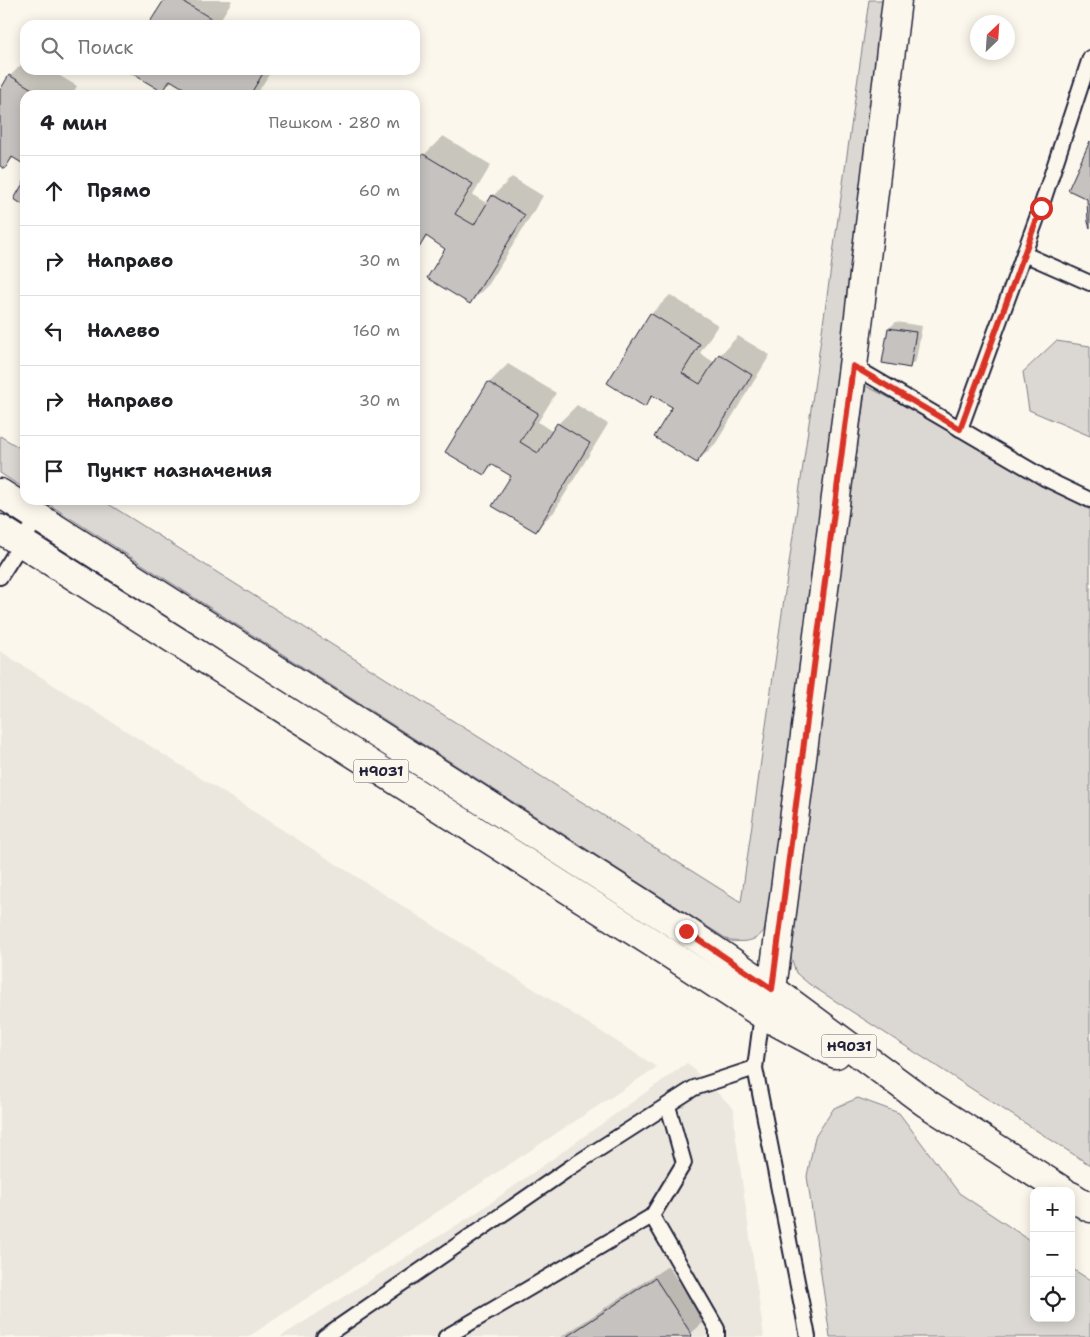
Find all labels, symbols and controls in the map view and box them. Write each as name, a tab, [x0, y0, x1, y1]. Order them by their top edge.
north arrow	[970, 15, 1015, 60]
search box	[20, 20, 420, 75]
icon: search	[38, 34, 66, 62]
text: Поиск	[78, 35, 133, 60]
text: 4 мин	[40, 109, 107, 137]
text: Пешком · 280 m	[269, 112, 400, 133]
icon: ahead	[40, 177, 68, 205]
text: Прямо	[87, 178, 151, 203]
text: 60 m	[359, 180, 400, 201]
route start	[1030, 197, 1053, 220]
icon: right	[40, 247, 68, 275]
text: Направо	[87, 248, 173, 273]
text: 30 m	[359, 250, 400, 271]
icon: left	[40, 317, 68, 345]
text: Налево	[87, 318, 160, 343]
text: 160 m	[353, 320, 400, 341]
icon: right	[40, 387, 68, 415]
text: Направо	[87, 388, 173, 413]
text: 30 m	[359, 390, 400, 411]
icon: arrive	[40, 457, 68, 485]
text: Пункт назначения	[87, 458, 272, 483]
road number: Н9031	[354, 759, 408, 782]
route end	[675, 920, 698, 943]
road number: Н9031	[822, 1034, 876, 1058]
map controls	[1030, 1187, 1075, 1322]
button: +	[1030, 1187, 1075, 1232]
button: −	[1030, 1232, 1075, 1277]
button: locate	[1030, 1277, 1075, 1322]

